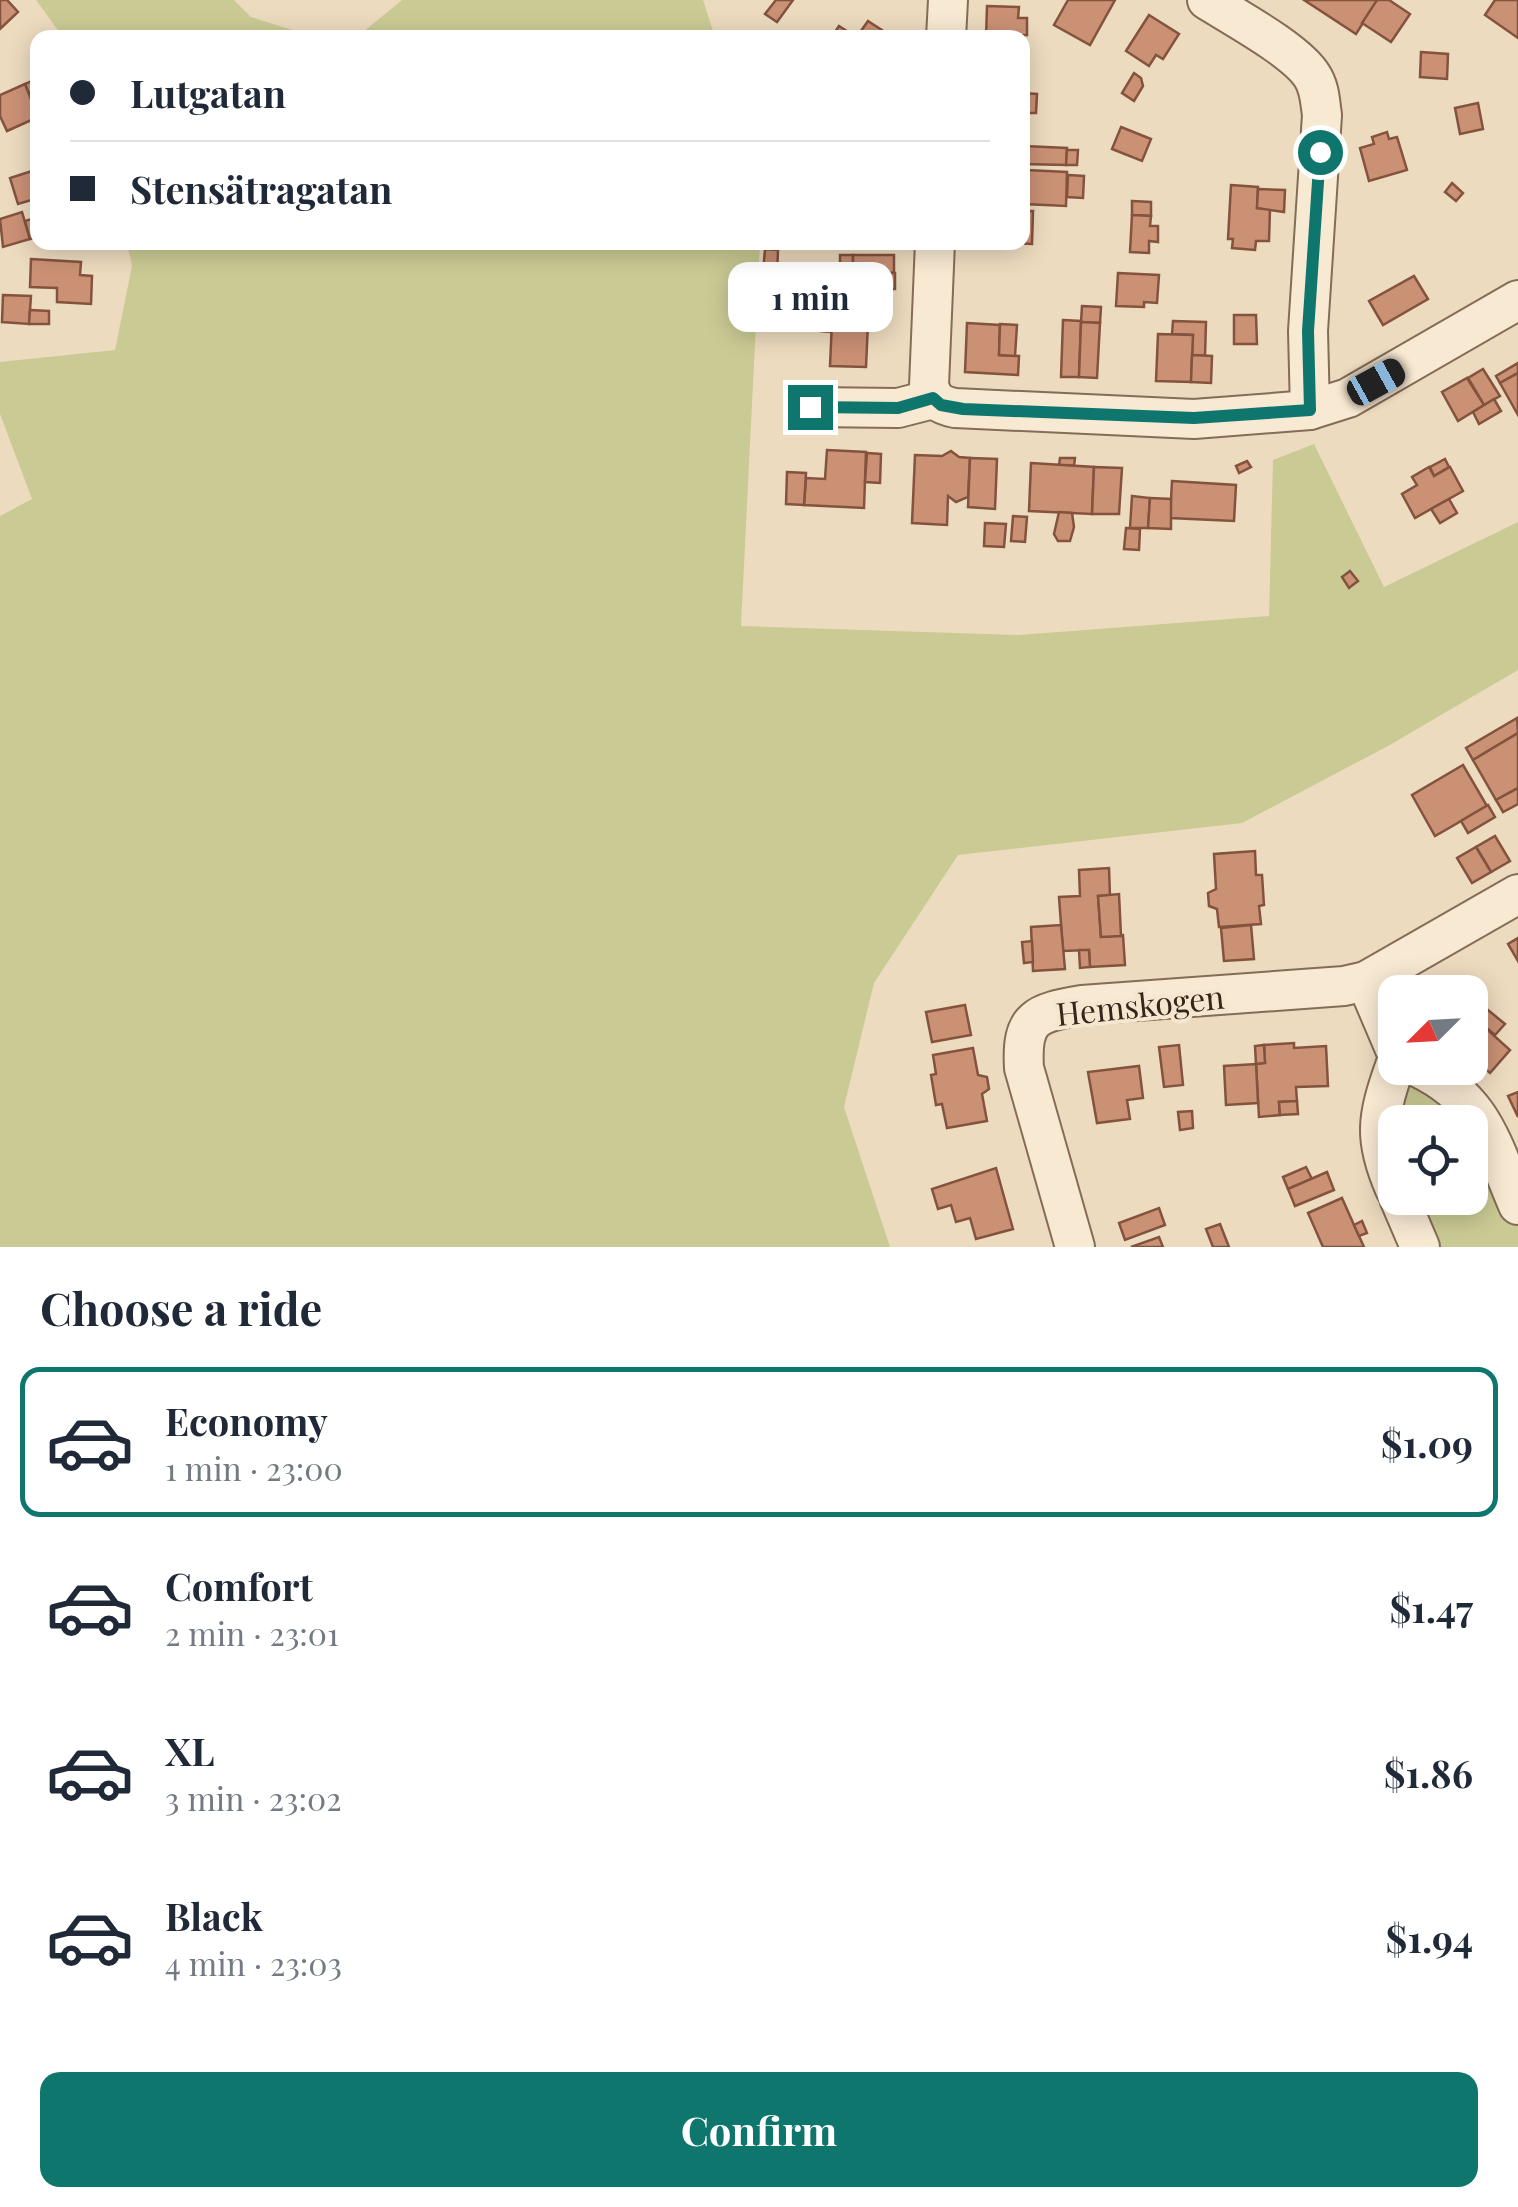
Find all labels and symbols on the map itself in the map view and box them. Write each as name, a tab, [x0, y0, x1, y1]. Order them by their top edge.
route start	[1298, 130, 1343, 175]
callout: 1 min	[728, 262, 892, 332]
car	[1342, 354, 1410, 410]
route end	[788, 385, 833, 430]
street label: Hemskogen	[1054, 974, 1226, 1034]
north arrow	[1378, 975, 1488, 1085]

